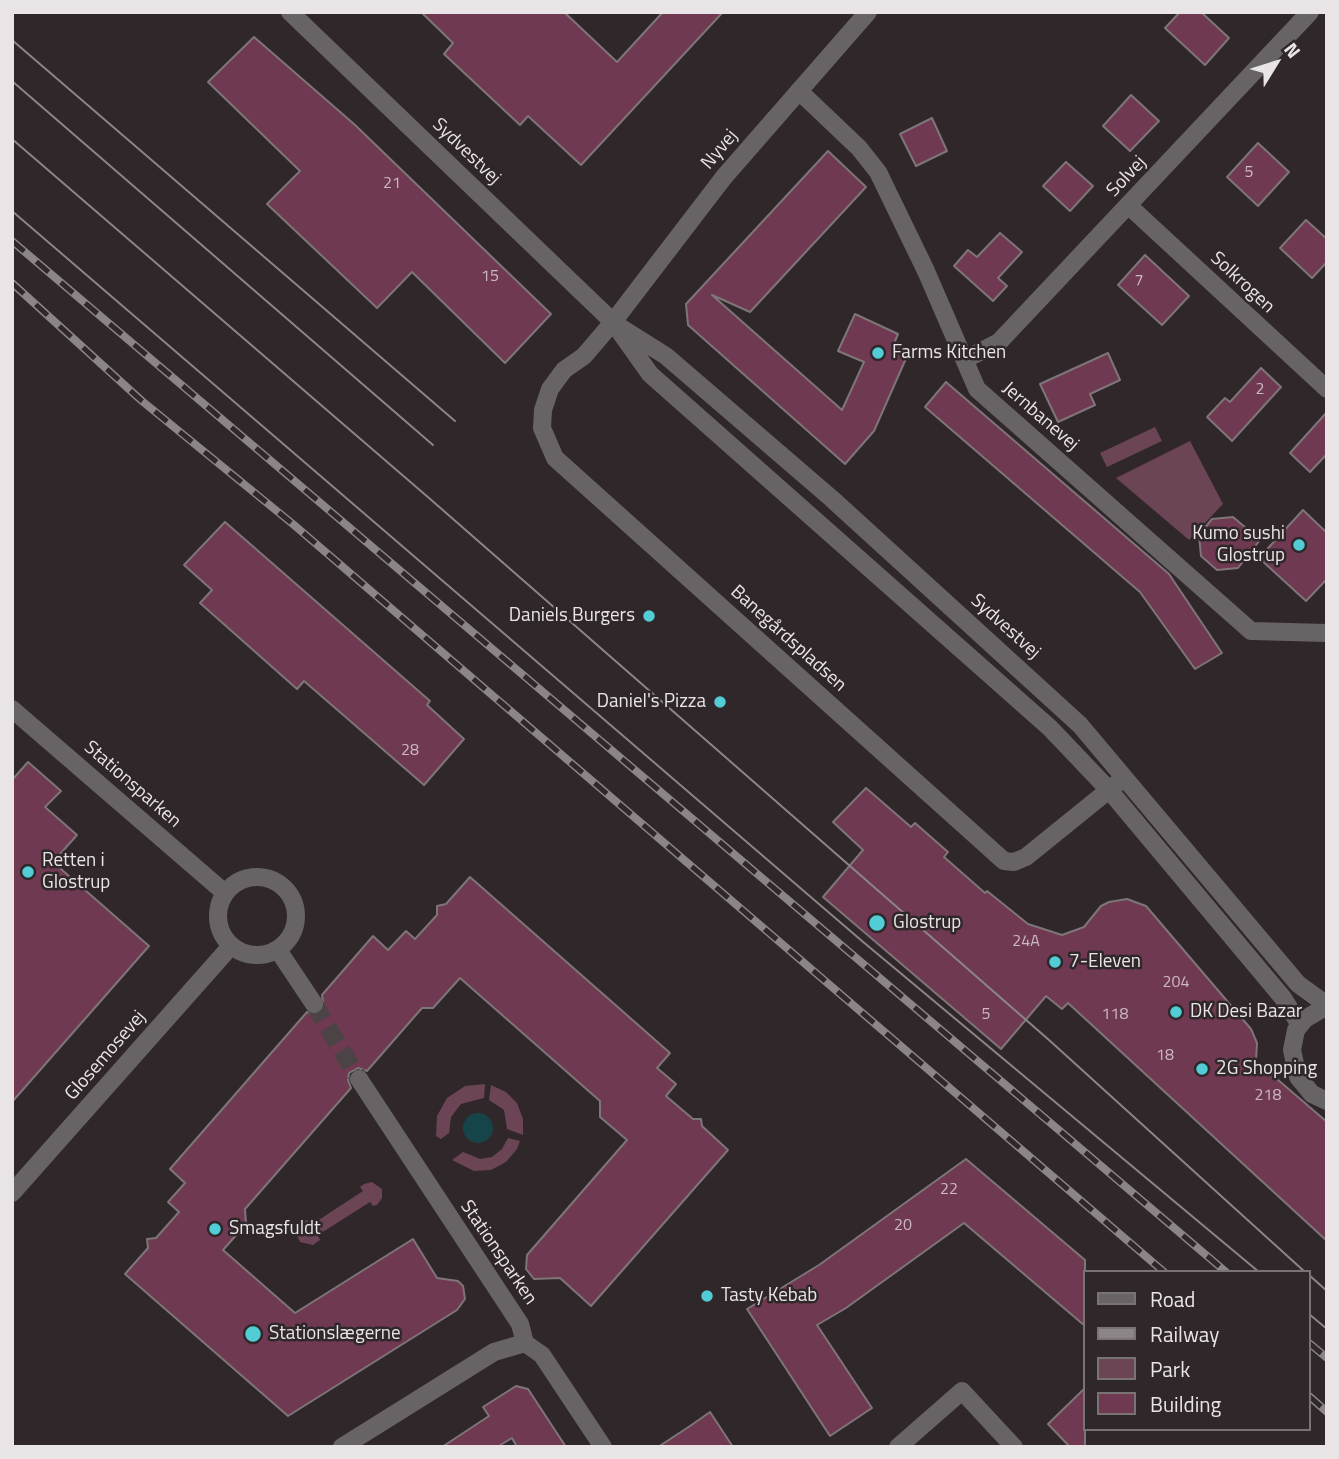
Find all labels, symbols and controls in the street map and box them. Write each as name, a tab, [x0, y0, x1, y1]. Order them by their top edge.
north arrow	[1241, 28, 1311, 98]
text: N	[1277, 36, 1308, 64]
street label: Sydvestvej	[427, 114, 505, 190]
street label: Nyvej	[697, 126, 743, 174]
street label: Solvej	[1102, 152, 1152, 202]
house number: 5	[1245, 163, 1253, 183]
house number: 21	[383, 174, 401, 194]
street label: Solkrogen	[1205, 247, 1279, 319]
house number: 15	[481, 267, 499, 287]
house number: 7	[1135, 271, 1143, 291]
place label: Farms Kitchen	[892, 342, 1006, 364]
marker: Farms Kitchen	[870, 345, 886, 361]
street label: Jernbanevej	[997, 378, 1083, 456]
house number: 2	[1256, 380, 1264, 400]
place label: Kumo sushi Glostrup	[1192, 523, 1285, 567]
marker: Kumo sushi Glostrup	[1291, 537, 1307, 553]
street label: Banegårdspladsen	[725, 581, 851, 697]
street label: Sydvestvej	[965, 590, 1045, 664]
place label: Daniels Burgers	[509, 605, 635, 627]
marker: Daniels Burgers	[641, 608, 657, 624]
place label: Daniel's Pizza	[597, 691, 706, 713]
marker: Daniel's Pizza	[712, 694, 728, 710]
street label: Stationsparken	[79, 737, 185, 833]
house number: 28	[401, 741, 419, 761]
place label: Retten i Glostrup	[42, 850, 110, 894]
marker: Retten i Glostrup	[20, 864, 36, 880]
place label: Glostrup	[893, 912, 961, 934]
marker: Glostrup	[867, 913, 887, 933]
house number: 24A	[1012, 932, 1040, 952]
place label: 7-Eleven	[1069, 951, 1141, 973]
marker: 7-Eleven	[1047, 954, 1063, 970]
house number: 204	[1163, 973, 1189, 993]
place label: DK Desi Bazar	[1190, 1001, 1302, 1023]
marker: DK Desi Bazar	[1168, 1004, 1184, 1020]
house number: 5	[982, 1005, 990, 1025]
house number: 118	[1102, 1005, 1128, 1025]
street label: Glosemosevej	[61, 1006, 151, 1106]
house number: 18	[1156, 1046, 1174, 1066]
place label: 2G Shopping	[1216, 1058, 1317, 1080]
marker: 2G Shopping	[1194, 1061, 1210, 1077]
house number: 218	[1255, 1086, 1281, 1106]
house number: 22	[940, 1180, 958, 1200]
street label: Stationsparken	[455, 1196, 541, 1310]
house number: 20	[894, 1216, 912, 1236]
place label: Smagsfuldt	[229, 1218, 321, 1240]
marker: Smagsfuldt	[207, 1221, 223, 1237]
legend	[1084, 1270, 1311, 1431]
text: Road	[1150, 1283, 1195, 1315]
place label: Tasty Kebab	[721, 1285, 817, 1307]
marker: Tasty Kebab	[699, 1288, 715, 1304]
text: Railway	[1150, 1318, 1219, 1350]
place label: Stationslægerne	[269, 1323, 401, 1345]
marker: Stationslægerne	[243, 1324, 263, 1344]
text: Park	[1150, 1353, 1190, 1385]
text: Building	[1150, 1388, 1221, 1420]

